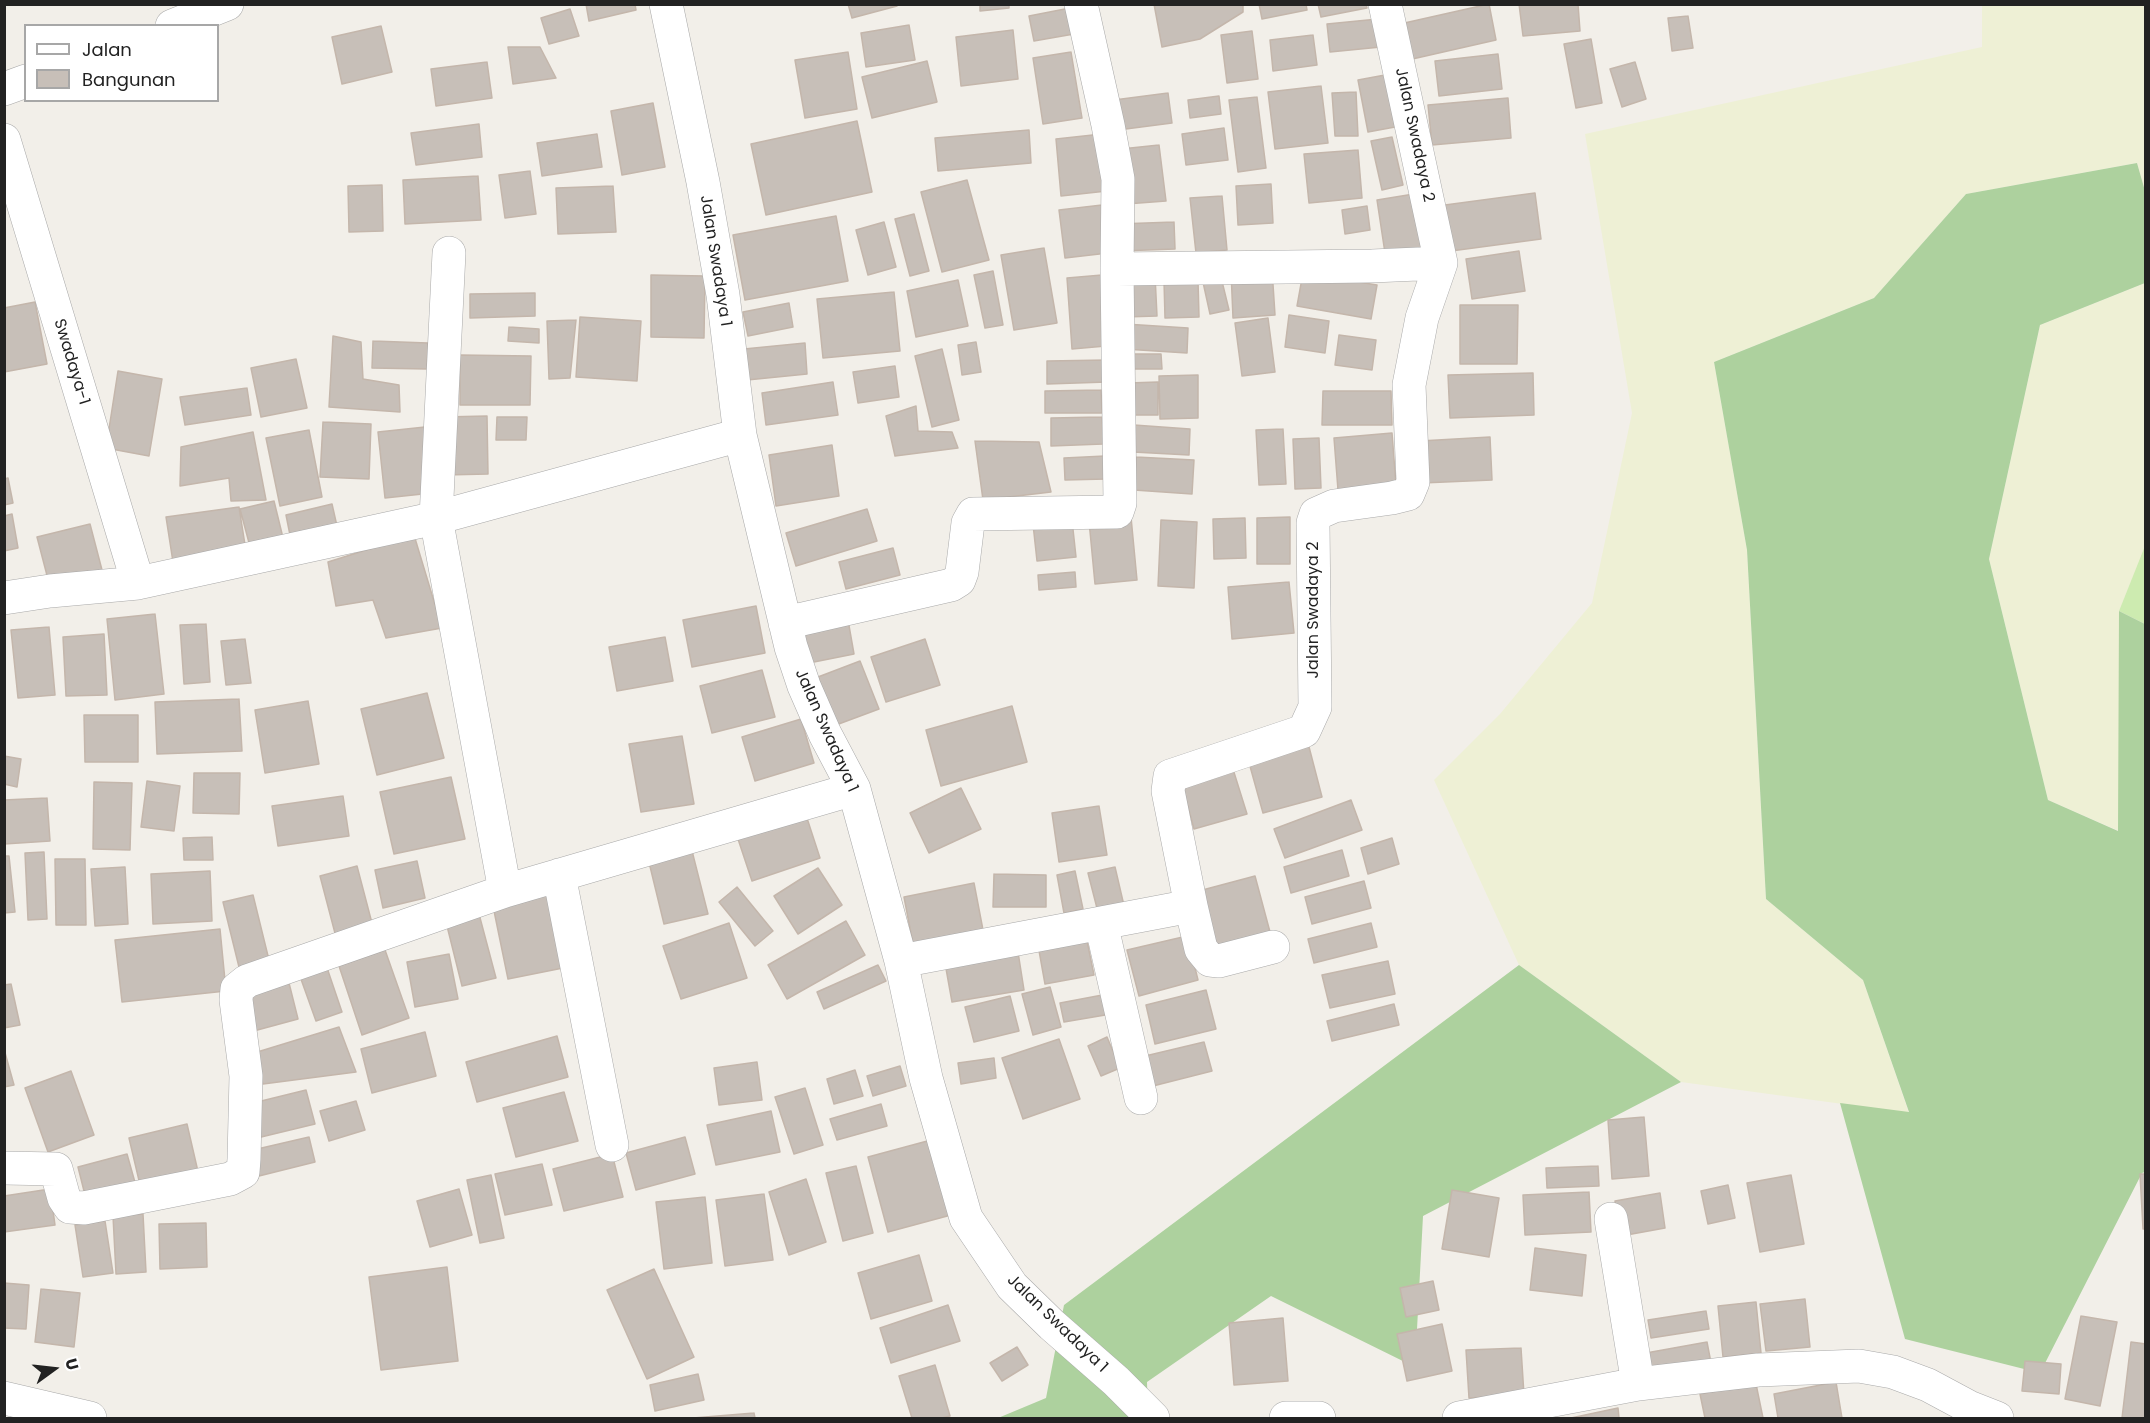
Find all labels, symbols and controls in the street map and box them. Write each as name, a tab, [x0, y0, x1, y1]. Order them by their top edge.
legend	[24, 24, 219, 102]
text: Jalan	[82, 37, 132, 62]
street label: Jalan Swadaya 2	[1390, 66, 1438, 204]
text: Bangunan	[82, 67, 176, 92]
street label: Jalan Swadaya 1	[695, 194, 735, 328]
street label: Swadaya-1	[49, 317, 93, 407]
street label: Jalan Swadaya 2	[1304, 542, 1324, 678]
street label: Jalan Swadaya 1	[790, 666, 862, 796]
street label: Jalan Swadaya 1	[1003, 1271, 1111, 1377]
north arrow	[24, 1339, 84, 1399]
text: U	[59, 1356, 84, 1373]

